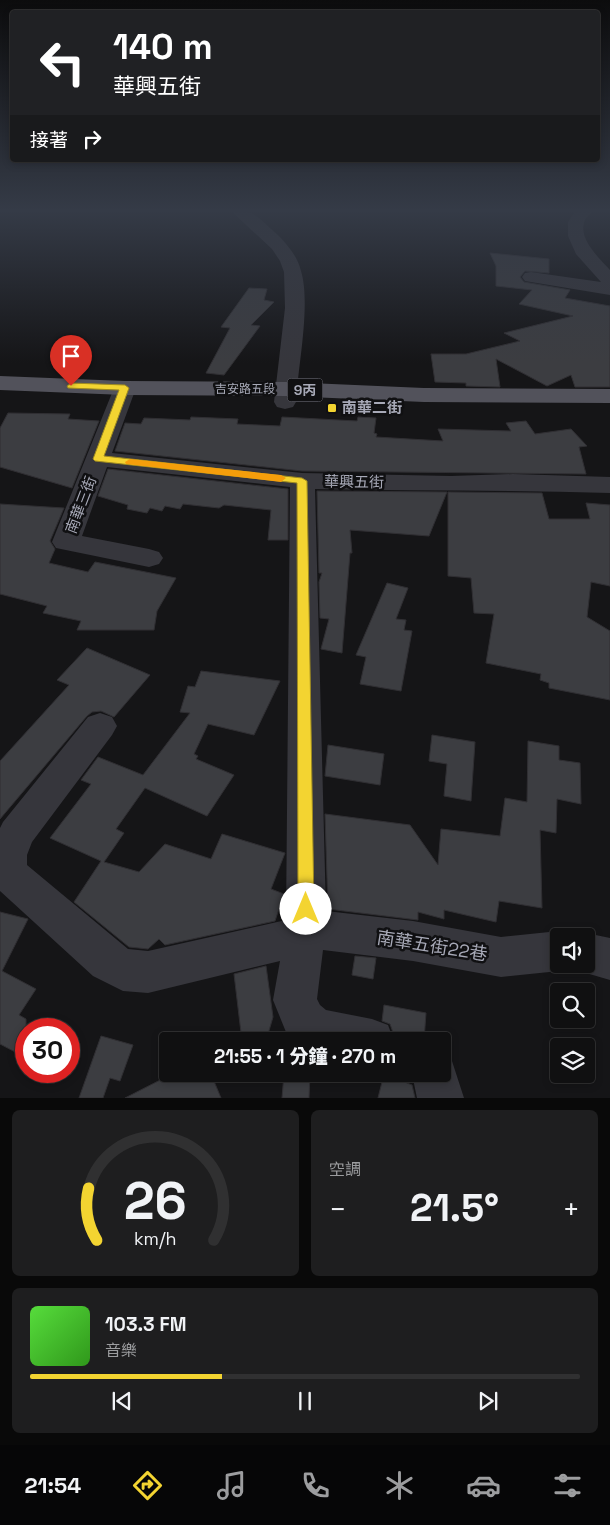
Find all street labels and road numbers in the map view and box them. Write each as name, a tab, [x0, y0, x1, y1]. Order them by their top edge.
road number: 9丙	[288, 378, 322, 402]
street label: 吉安路五段	[215, 381, 275, 397]
street label: 華興五街	[324, 471, 384, 492]
street label: 南華三街	[61, 473, 100, 536]
street label: 南華五街22巷	[375, 925, 489, 966]

